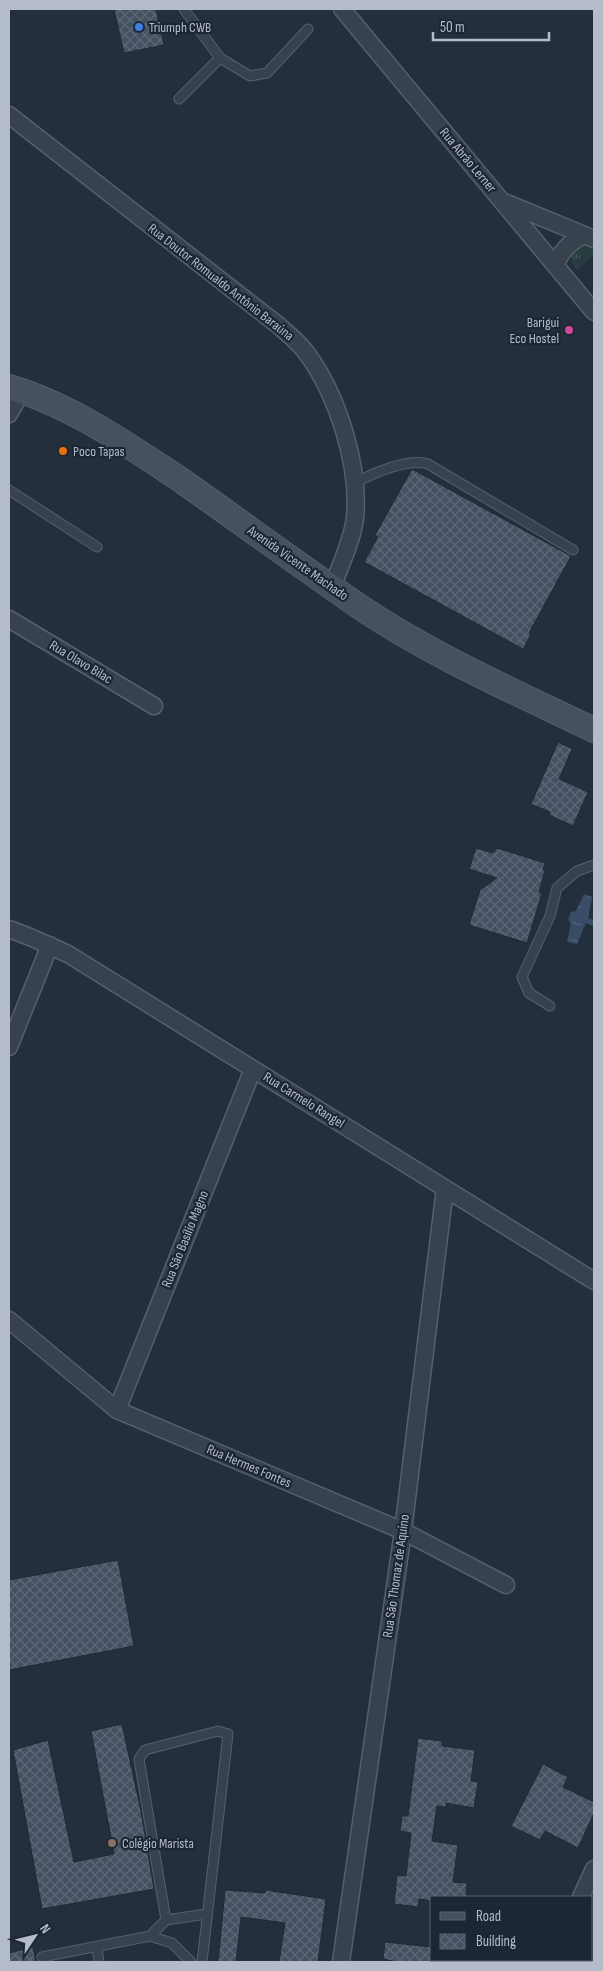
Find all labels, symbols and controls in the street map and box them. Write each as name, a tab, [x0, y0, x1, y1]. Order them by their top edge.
scale bar	[433, 10, 549, 42]
text: 50 m	[440, 18, 465, 37]
place label: Triumph CWB	[149, 19, 211, 36]
marker: Triumph CWB	[133, 21, 145, 33]
street label: Rua Abrão Lerner	[436, 124, 500, 196]
street label: Rua Doutor Romualdo Antônio Baraúna	[145, 220, 297, 344]
place label: Barigui Eco Hostel	[509, 314, 559, 347]
marker: Barigui Eco Hostel	[563, 324, 575, 336]
place label: Poco Tapas	[73, 443, 125, 460]
marker: Poco Tapas	[57, 445, 69, 457]
street label: Avenida Vicente Machado	[243, 521, 352, 604]
street label: Rua Olavo Bilac	[46, 637, 116, 687]
street label: Rua Carmelo Rangel	[260, 1068, 348, 1132]
street label: Rua São Basílio Magno	[158, 1188, 212, 1290]
street label: Rua Hermes Fontes	[204, 1441, 294, 1491]
street label: Rua São Thomaz de Aquino	[379, 1513, 413, 1639]
place label: Colégio Marista	[122, 1835, 194, 1852]
marker: Colégio Marista	[106, 1837, 118, 1849]
legend	[430, 1896, 593, 1961]
text: Road	[476, 1907, 501, 1926]
north arrow	[10, 1911, 60, 1961]
text: N	[36, 1921, 54, 1937]
text: Building	[476, 1932, 516, 1951]

